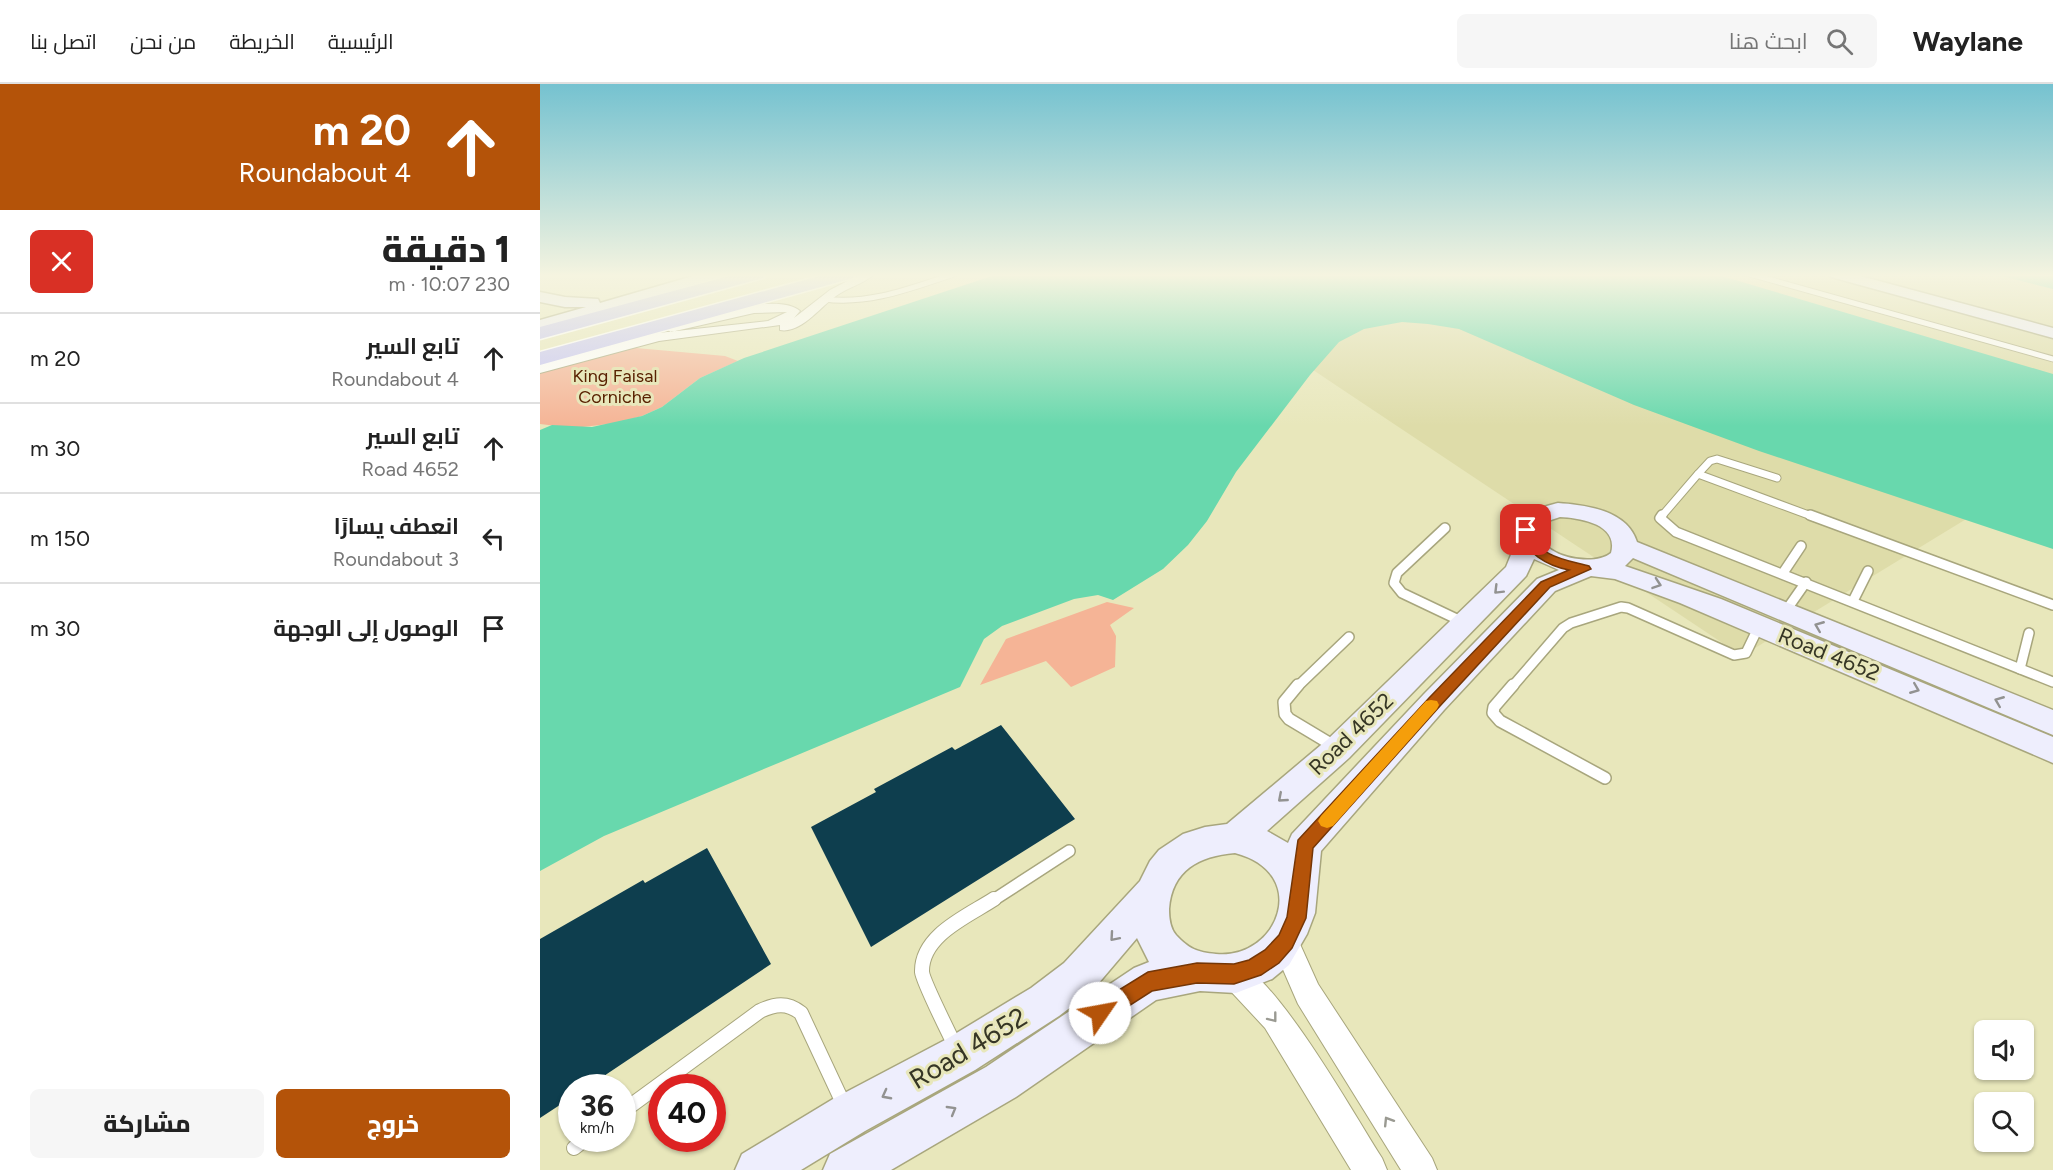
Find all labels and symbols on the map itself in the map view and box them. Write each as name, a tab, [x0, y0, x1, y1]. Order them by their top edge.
park label: King Faisal Corniche	[573, 365, 657, 408]
pin	[1500, 504, 1551, 555]
one-way arrow	[1651, 577, 1662, 589]
one-way arrow	[1494, 583, 1505, 593]
street label: Road 4652	[1774, 621, 1884, 687]
one-way arrow	[1814, 621, 1825, 633]
one-way arrow	[1909, 682, 1920, 694]
street label: Road 4652	[1303, 687, 1399, 781]
one-way arrow	[1994, 696, 2005, 708]
one-way arrow	[1278, 791, 1289, 802]
one-way arrow	[1110, 930, 1121, 941]
position arrow	[1068, 981, 1132, 1045]
street label: Road 4652	[903, 1000, 1033, 1096]
one-way arrow	[1266, 1011, 1277, 1022]
speed limit sign: 40	[648, 1074, 726, 1152]
one-way arrow	[882, 1088, 893, 1099]
one-way arrow	[946, 1106, 956, 1117]
one-way arrow	[1385, 1116, 1396, 1127]

